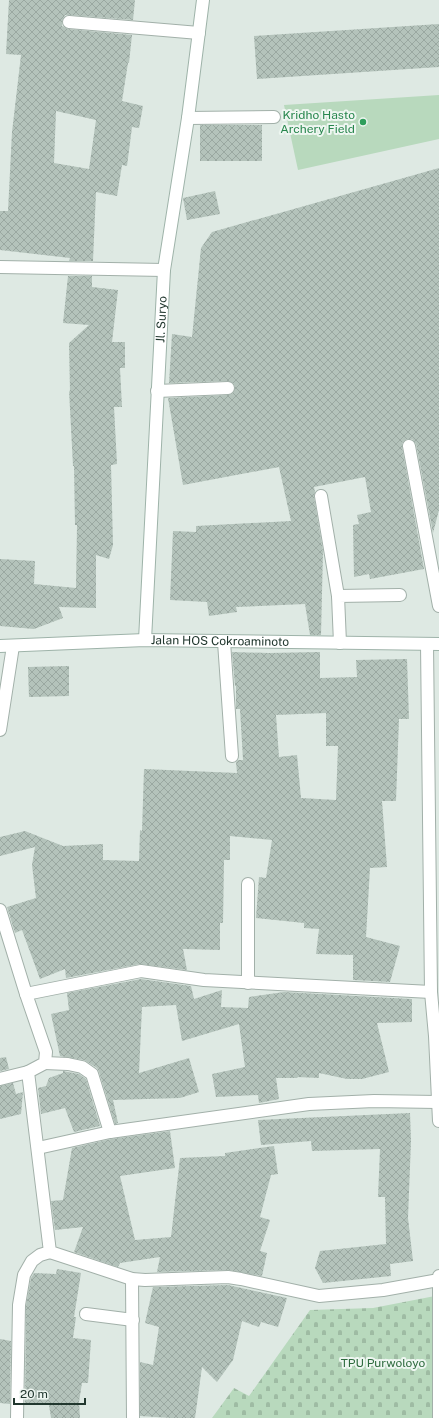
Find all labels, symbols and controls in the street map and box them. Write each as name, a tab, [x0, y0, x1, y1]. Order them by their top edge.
place label: Kridho Hasto Archery Field	[280, 108, 355, 136]
marker: Kridho Hasto Archery Field	[358, 117, 368, 127]
street label: Jl. Suryo	[153, 295, 170, 343]
street label: Jalan HOS Cokroaminoto	[151, 633, 289, 649]
park label: TPU Purwoloyo	[341, 1356, 426, 1370]
scale bar	[14, 1380, 85, 1406]
text: 20 m	[20, 1387, 48, 1401]

